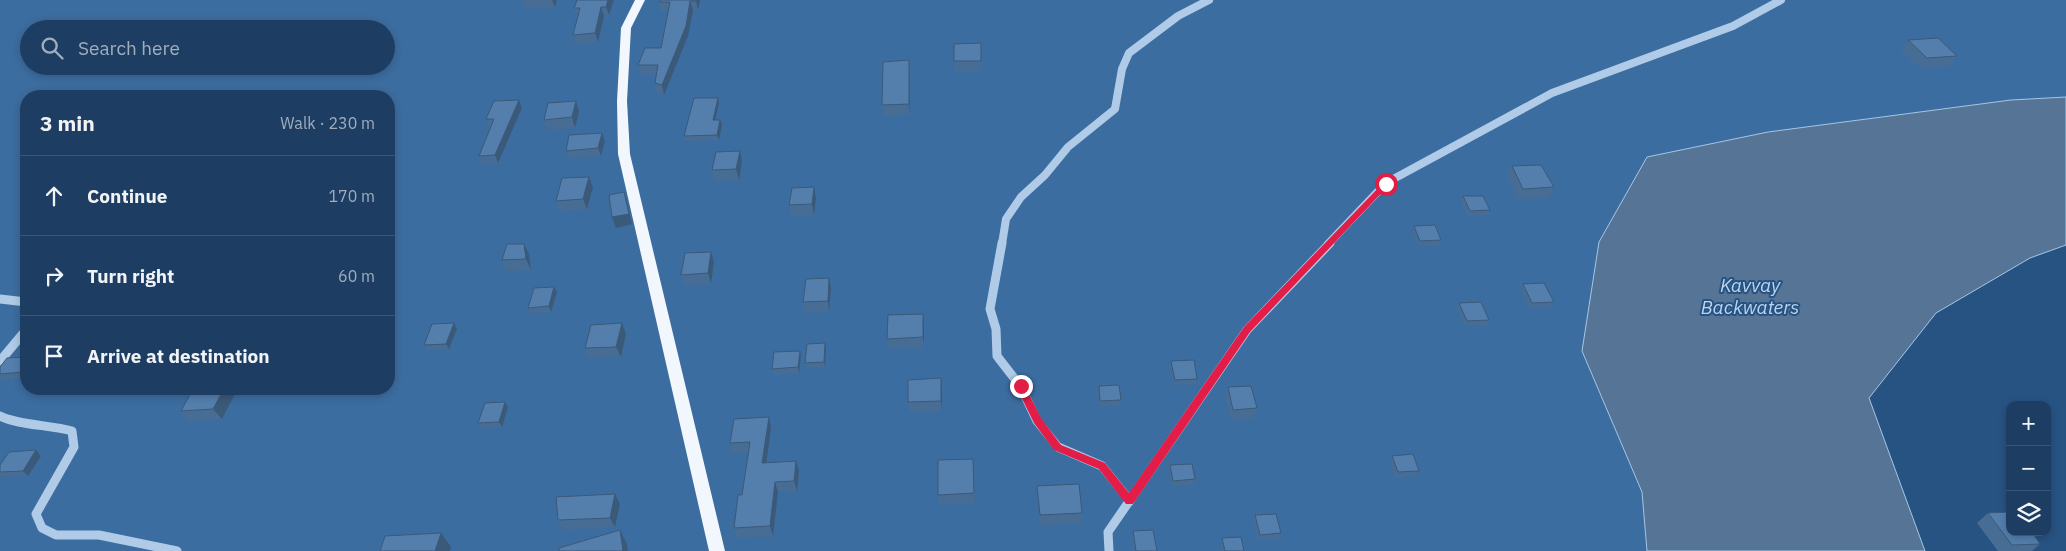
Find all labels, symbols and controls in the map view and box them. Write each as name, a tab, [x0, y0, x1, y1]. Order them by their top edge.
search box	[20, 20, 395, 75]
icon: search	[38, 34, 66, 62]
text: Search here	[78, 36, 180, 60]
text: 3 min	[40, 109, 95, 137]
text: Walk · 230 m	[280, 113, 375, 133]
route start	[1375, 173, 1398, 196]
icon: ahead	[40, 182, 68, 210]
text: Continue	[87, 184, 167, 208]
text: 170 m	[328, 186, 375, 206]
icon: right	[40, 262, 68, 290]
text: Turn right	[87, 264, 174, 288]
text: 60 m	[338, 266, 375, 286]
water label: Kavvay Backwaters	[1701, 273, 1799, 319]
icon: arrive	[40, 342, 68, 370]
text: Arrive at destination	[87, 344, 270, 368]
route end	[1010, 375, 1033, 398]
map controls	[2006, 401, 2051, 536]
button: +	[2006, 401, 2051, 446]
button: −	[2006, 446, 2051, 491]
button: layers	[2006, 491, 2051, 536]

